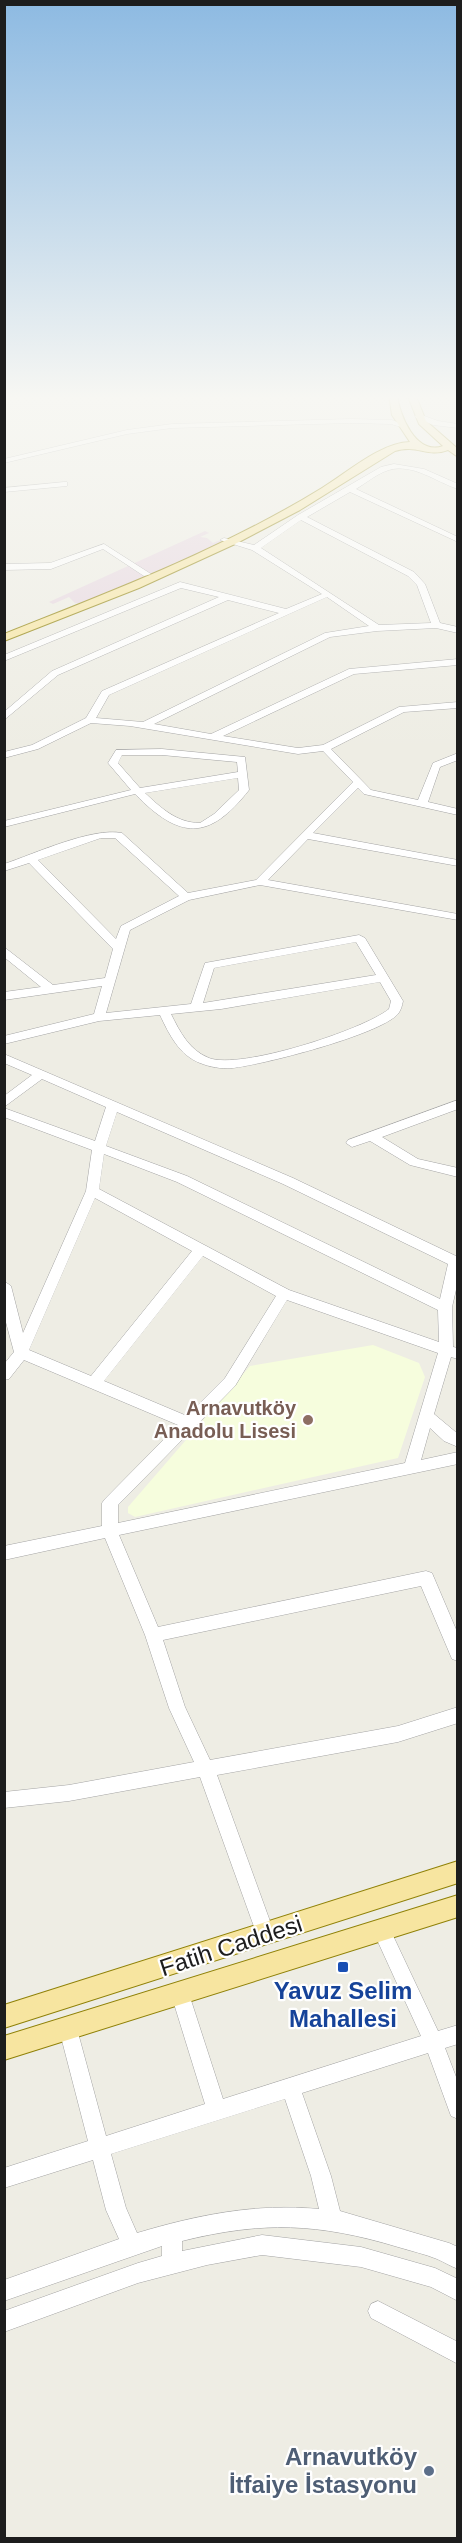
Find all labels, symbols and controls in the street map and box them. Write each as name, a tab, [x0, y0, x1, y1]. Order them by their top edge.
place label: Arnavutköy Anadolu Lisesi	[154, 1397, 297, 1442]
marker: Arnavutköy Anadolu Lisesi	[301, 1413, 315, 1427]
street label: Fatih Caddesi	[156, 1910, 305, 1981]
marker: Yavuz Selim Mahallesi	[336, 1960, 350, 1974]
place label: Yavuz Selim Mahallesi	[274, 1977, 412, 2032]
place label: Arnavutköy İtfaiye İstasyonu	[229, 2443, 418, 2498]
marker: Arnavutköy İtfaiye İstasyonu	[422, 2464, 436, 2478]

